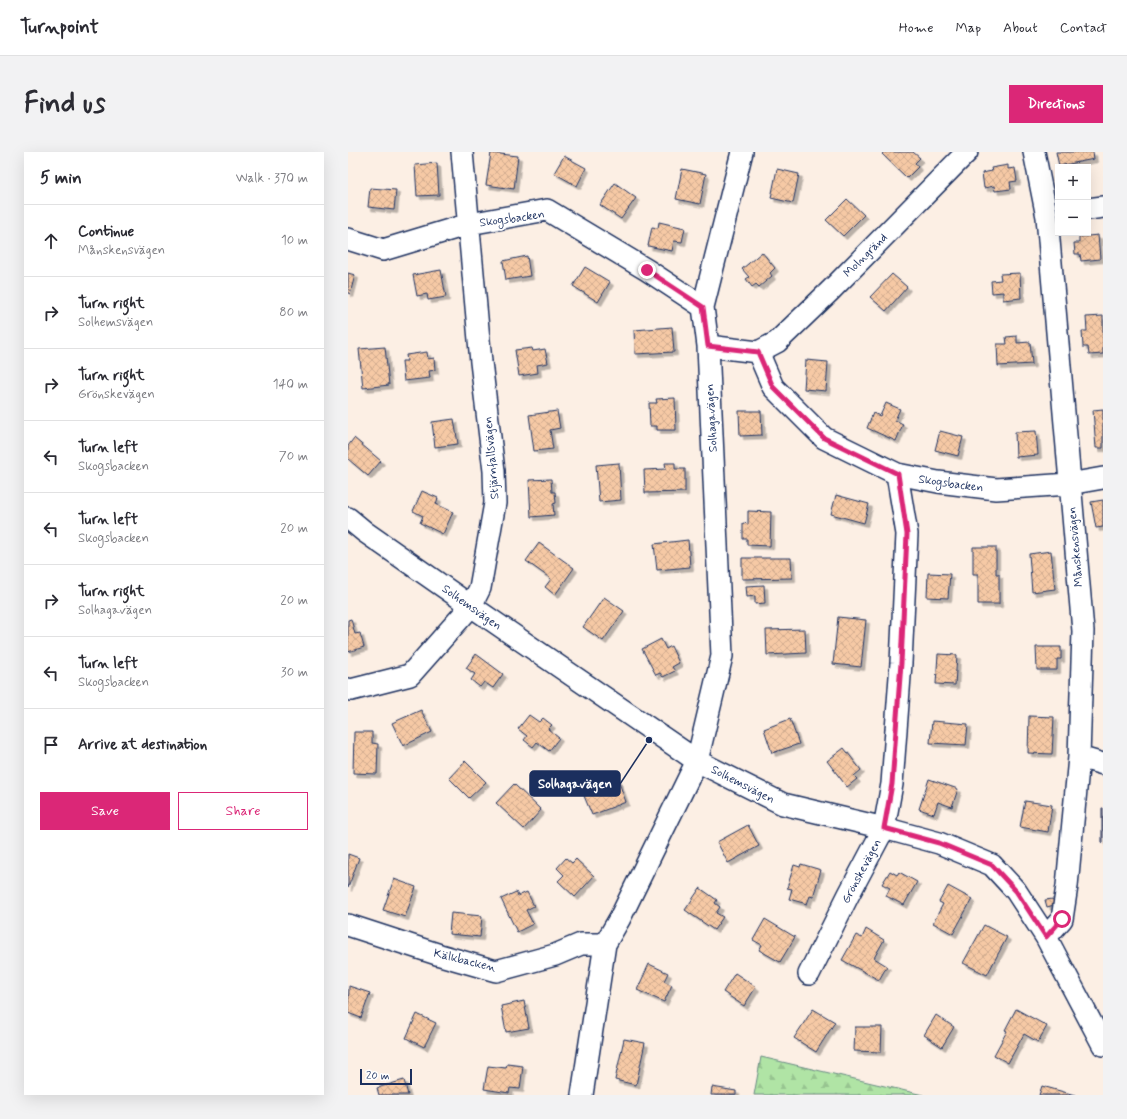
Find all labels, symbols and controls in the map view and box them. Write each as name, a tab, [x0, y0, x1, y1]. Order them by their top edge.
text: Turnpoint	[20, 15, 99, 40]
text: Home	[899, 19, 933, 37]
text: Map	[955, 19, 981, 37]
text: About	[1003, 19, 1038, 37]
text: Contact	[1060, 19, 1107, 37]
button: Directions	[1009, 85, 1103, 123]
text: Find us	[24, 86, 105, 123]
map controls	[1055, 164, 1091, 236]
button: +	[1055, 164, 1091, 200]
text: 5 min	[40, 167, 82, 189]
text: Walk · 370 m	[236, 170, 308, 187]
button: −	[1055, 200, 1091, 236]
street label: Skogsbacken	[479, 207, 546, 231]
text: Continue	[78, 222, 134, 242]
icon: ahead	[40, 230, 62, 252]
street label: Molngränd	[840, 230, 891, 281]
text: 10 m	[281, 232, 308, 249]
text: Månskensvägen	[78, 242, 165, 259]
route end	[638, 261, 656, 279]
text: Turn right	[78, 294, 145, 314]
icon: right	[40, 302, 62, 324]
text: 80 m	[279, 304, 308, 321]
text: Solhemsvägen	[78, 314, 153, 331]
text: Turn right	[78, 366, 145, 386]
icon: right	[40, 374, 62, 396]
text: 140 m	[273, 376, 308, 393]
street label: Solhagavägen	[702, 383, 722, 452]
text: Grönskevägen	[78, 386, 155, 403]
street label: Stjärnfallsvägen	[480, 416, 504, 500]
text: Turn left	[78, 438, 138, 458]
icon: left	[40, 446, 62, 468]
text: 70 m	[279, 448, 308, 465]
text: Skogsbacken	[78, 458, 149, 475]
street label: Skogsbacken	[917, 472, 984, 496]
street label: Månskensvägen	[1065, 506, 1087, 588]
text: Turn left	[78, 510, 138, 530]
icon: left	[40, 518, 62, 540]
text: 20 m	[280, 520, 308, 537]
text: Skogsbacken	[78, 530, 149, 547]
street label: Solhemsvägen	[438, 581, 504, 634]
text: Turn right	[78, 582, 145, 602]
icon: right	[40, 590, 62, 612]
text: 20 m	[280, 592, 308, 609]
text: Solhagavägen	[78, 602, 152, 619]
text: Turn left	[78, 654, 138, 674]
icon: left	[40, 662, 62, 684]
text: 30 m	[281, 664, 308, 681]
text: Skogsbacken	[78, 674, 149, 691]
icon: arrive	[40, 734, 62, 756]
text: Arrive at destination	[78, 735, 207, 755]
street label: Solhemsvägen	[708, 762, 777, 808]
callout: Solhagavägen	[530, 771, 620, 796]
text: Solhagavägen	[538, 776, 612, 794]
button: Save	[40, 792, 170, 830]
button: Share	[178, 792, 308, 830]
street label: Grönskevägen	[838, 836, 886, 907]
route start	[1053, 910, 1071, 928]
street label: Kälkbacken	[432, 945, 498, 977]
scale bar	[360, 1067, 412, 1086]
text: 20 m	[366, 1069, 389, 1083]

